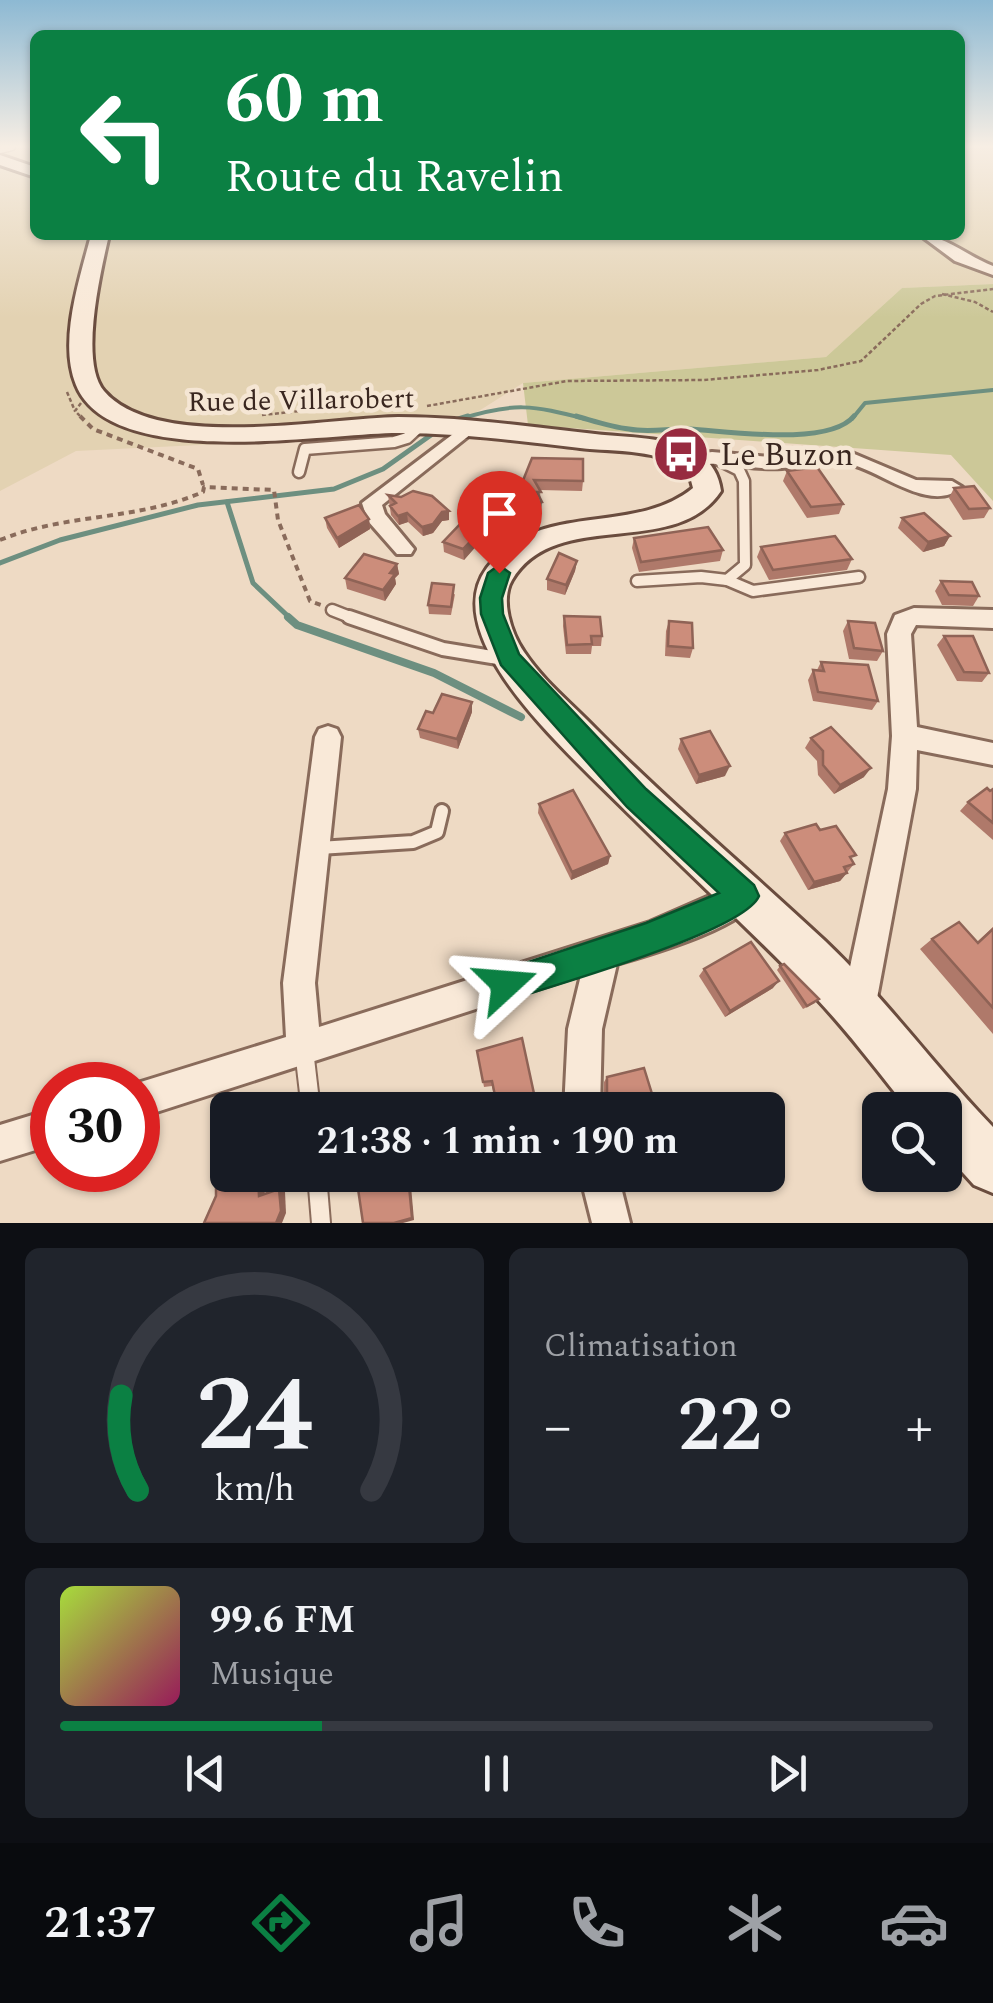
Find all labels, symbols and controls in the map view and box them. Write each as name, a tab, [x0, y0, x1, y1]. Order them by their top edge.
text: 60 m	[225, 47, 384, 153]
icon: left	[60, 70, 190, 200]
text: Route du Ravelin	[225, 143, 564, 212]
street label: Rue de Villarobert	[187, 377, 415, 424]
bus stop icon: Le Buzon	[651, 424, 711, 484]
place label: Le Buzon	[720, 431, 854, 480]
pin	[457, 471, 542, 574]
icon: arrive	[472, 486, 527, 541]
position arrow	[454, 932, 558, 1036]
speed limit sign: 30	[30, 1062, 160, 1192]
map controls	[862, 1092, 962, 1192]
button: search	[862, 1092, 962, 1192]
text: 21:38 · 1 min · 190 m	[317, 1113, 678, 1171]
text: Climatisation	[544, 1322, 738, 1371]
text: 24	[196, 1338, 313, 1496]
text: 22°	[678, 1370, 799, 1484]
text: −	[544, 1386, 572, 1469]
text: +	[905, 1386, 933, 1469]
text: km/h	[214, 1462, 295, 1517]
text: 99.6 FM	[210, 1592, 355, 1650]
text: Musique	[210, 1650, 334, 1699]
icon: previous	[178, 1746, 233, 1801]
icon: pause	[469, 1746, 524, 1801]
icon: next	[760, 1746, 815, 1801]
icon: directions	[246, 1888, 316, 1958]
icon: music	[404, 1888, 474, 1958]
icon: phone	[562, 1888, 632, 1958]
icon: climate	[720, 1888, 790, 1958]
icon: car	[879, 1888, 949, 1958]
text: 21:37	[44, 1889, 157, 1958]

